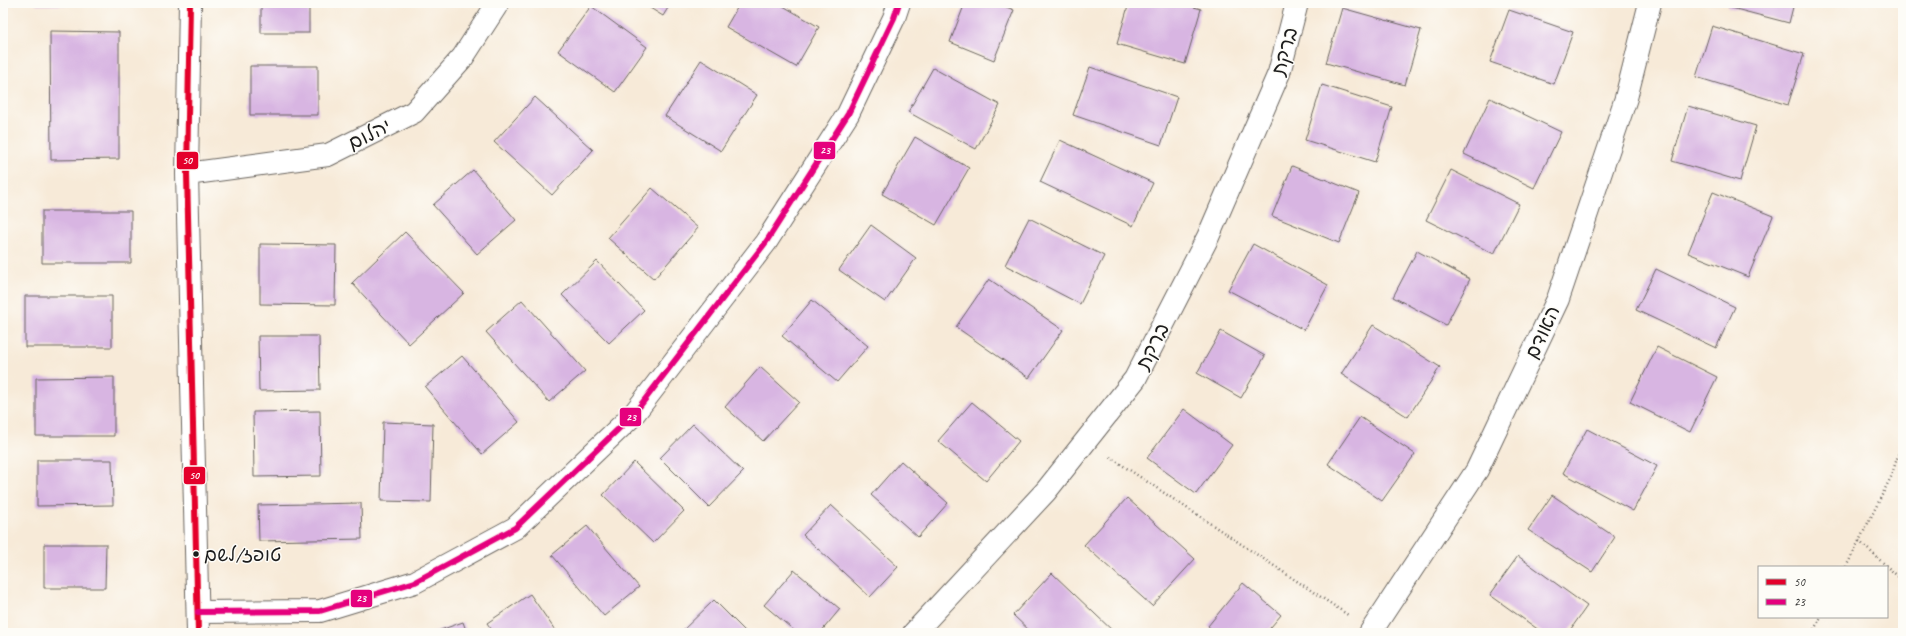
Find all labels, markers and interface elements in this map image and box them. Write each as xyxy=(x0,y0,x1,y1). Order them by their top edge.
street label: ברקת xyxy=(1265,24,1303,79)
street label: יהלום xyxy=(343,113,395,156)
line badge: 23 xyxy=(813,141,836,160)
text: 23 xyxy=(820,143,831,157)
line badge: 50 xyxy=(176,151,199,170)
text: 50 xyxy=(182,153,193,167)
street label: האודם xyxy=(1519,302,1566,363)
street label: ברקת xyxy=(1130,319,1175,375)
line badge: 23 xyxy=(619,407,642,427)
text: 23 xyxy=(626,410,637,424)
line badge: 50 xyxy=(183,466,206,485)
text: 50 xyxy=(189,468,200,482)
place label: טופז/לשם xyxy=(204,543,281,567)
marker: טופז/לשם xyxy=(191,549,201,559)
legend xyxy=(1758,566,1888,618)
text: 50 xyxy=(1794,574,1806,590)
line badge: 23 xyxy=(350,589,373,608)
text: 23 xyxy=(356,591,367,605)
text: 23 xyxy=(1794,594,1806,610)

